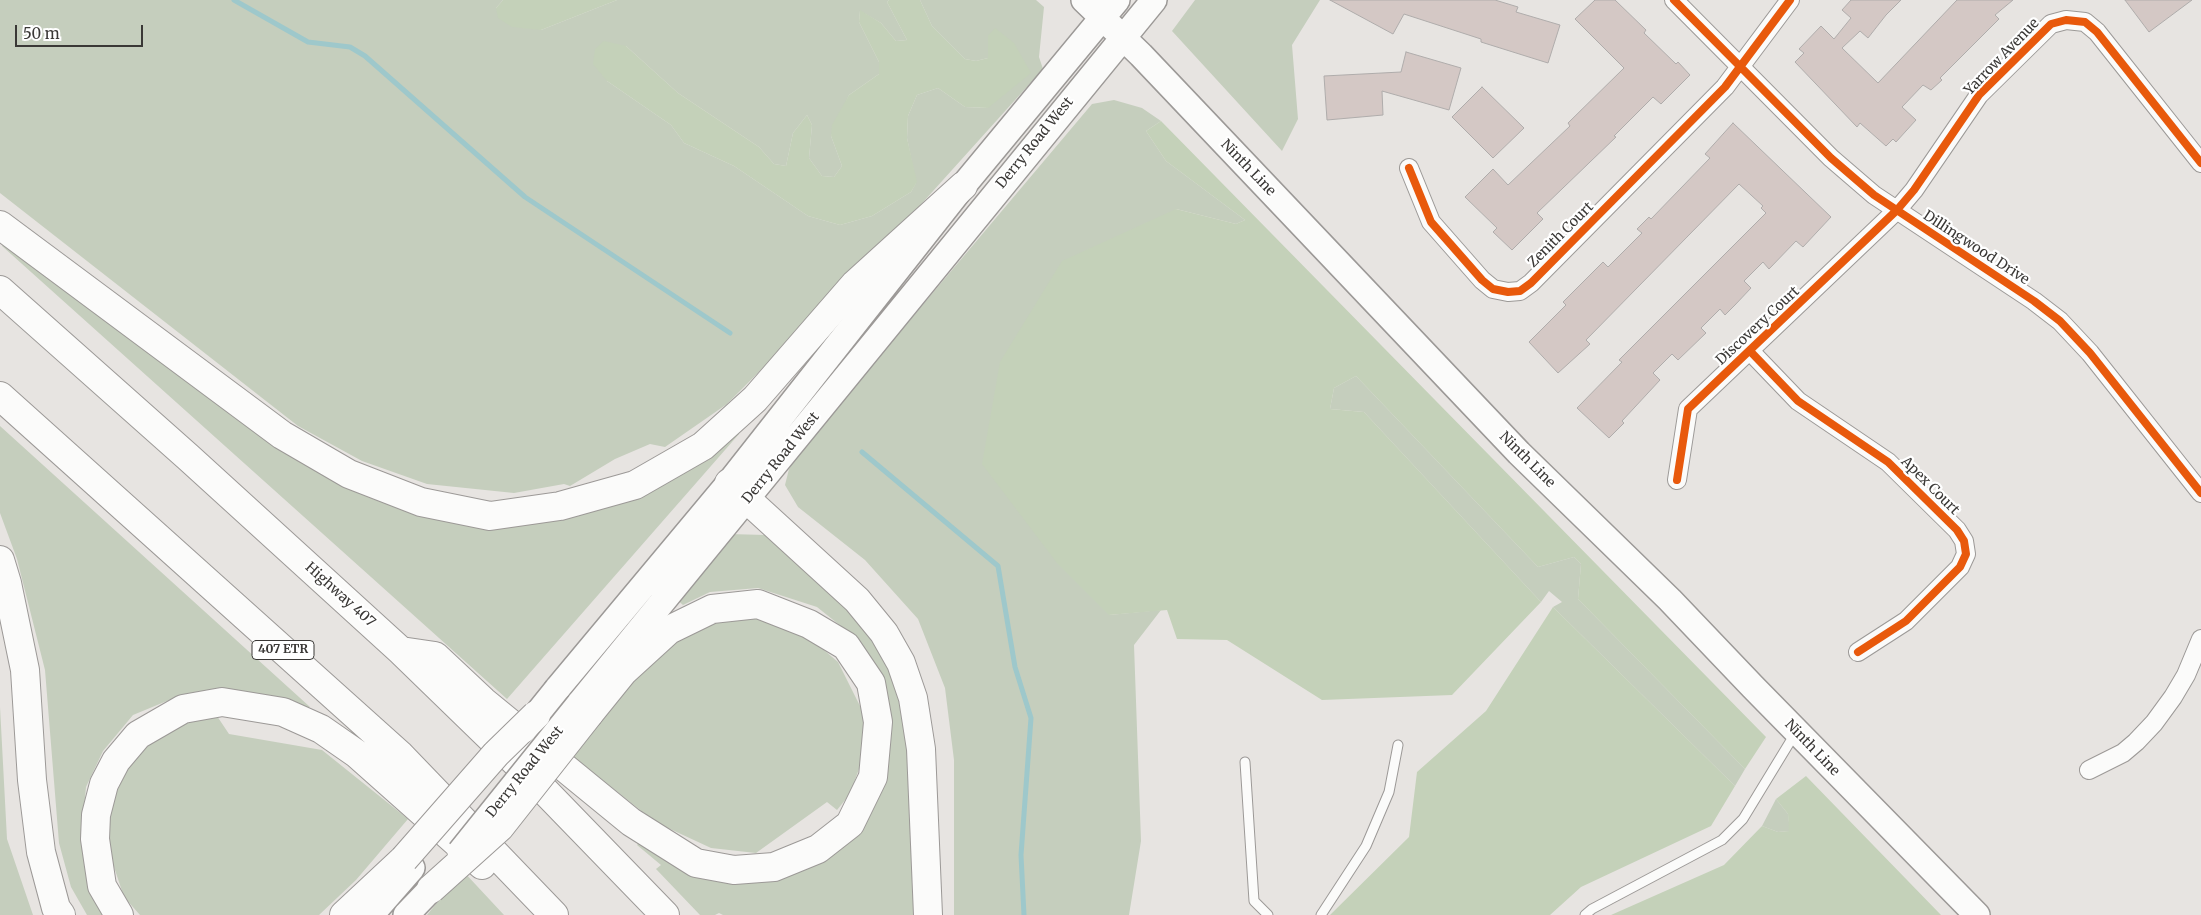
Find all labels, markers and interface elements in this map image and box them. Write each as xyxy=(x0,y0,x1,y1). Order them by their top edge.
scale bar xyxy=(18,15,145,47)
street label: Yarrow Avenue xyxy=(1961,15,2043,99)
text: 50 m xyxy=(23,24,60,43)
street label: Derry Road West xyxy=(993,94,1077,192)
street label: Ninth Line xyxy=(1217,136,1279,200)
street label: Zenith Court xyxy=(1525,199,1597,271)
street label: Dillingwood Drive xyxy=(1920,207,2032,289)
street label: Discovery Court xyxy=(1713,283,1803,369)
street label: Derry Road West xyxy=(739,409,823,507)
street label: Ninth Line xyxy=(1496,429,1558,491)
street label: Apex Court xyxy=(1897,453,1963,519)
street label: Highway 407 xyxy=(302,559,378,631)
road number: 407 ETR xyxy=(252,640,314,660)
street label: Ninth Line xyxy=(1781,716,1843,780)
street label: Derry Road West xyxy=(483,723,567,821)

